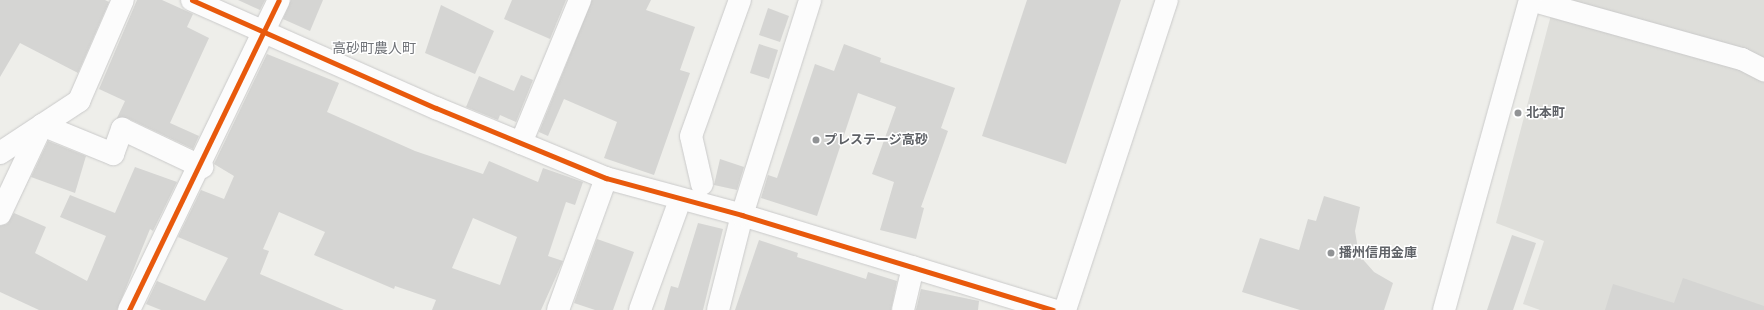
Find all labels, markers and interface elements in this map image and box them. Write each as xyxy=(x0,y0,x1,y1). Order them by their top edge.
district label: 高砂町農人町 xyxy=(332,41,416,57)
place label: 北本町 xyxy=(1526,105,1565,121)
marker: 北本町 xyxy=(1513,108,1523,118)
place label: プレステージ高砂 xyxy=(824,132,928,148)
marker: プレステージ高砂 xyxy=(811,135,821,145)
place label: 播州信用金庫 xyxy=(1339,245,1417,261)
marker: 播州信用金庫 xyxy=(1326,248,1336,258)

